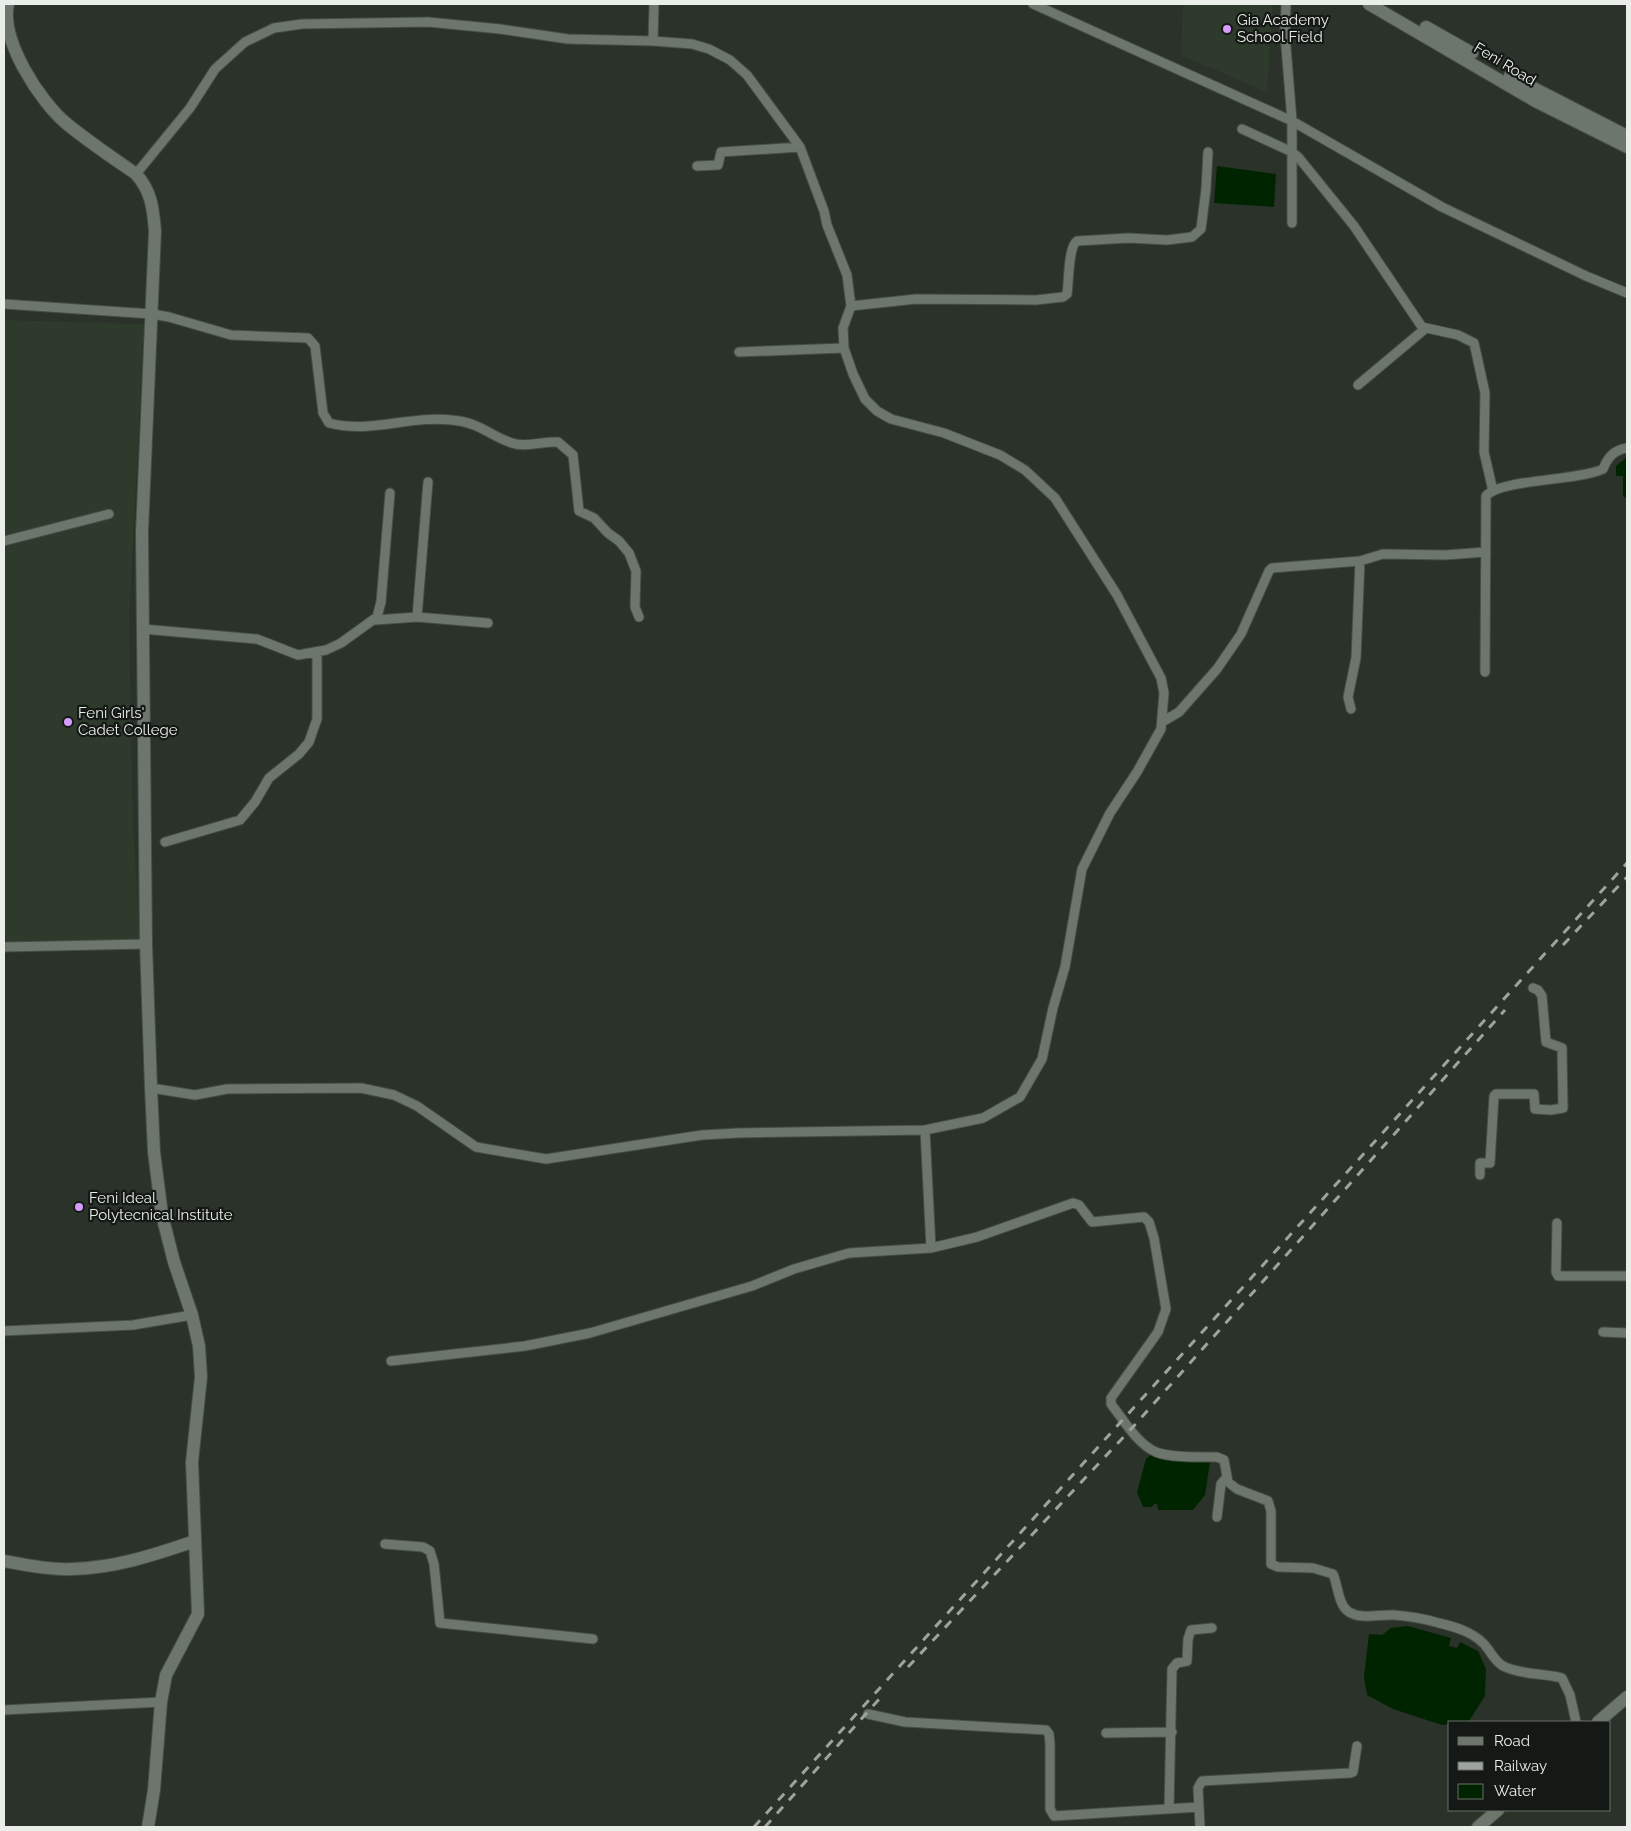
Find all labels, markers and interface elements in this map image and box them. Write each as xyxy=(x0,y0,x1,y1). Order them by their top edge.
place label: Gia Academy School Field xyxy=(1237,11,1329,46)
marker: Gia Academy School Field xyxy=(1221,23,1233,35)
street label: Feni Road xyxy=(1471,39,1539,89)
place label: Feni Girls' Cadet College xyxy=(78,704,178,739)
marker: Feni Girls' Cadet College xyxy=(62,716,74,728)
place label: Feni Ideal Polytecnical Institute xyxy=(89,1189,233,1224)
marker: Feni Ideal Polytecnical Institute xyxy=(73,1201,85,1213)
legend xyxy=(1448,1721,1611,1811)
text: Road xyxy=(1494,1732,1530,1750)
text: Railway xyxy=(1494,1757,1547,1775)
text: Water xyxy=(1494,1782,1537,1800)

